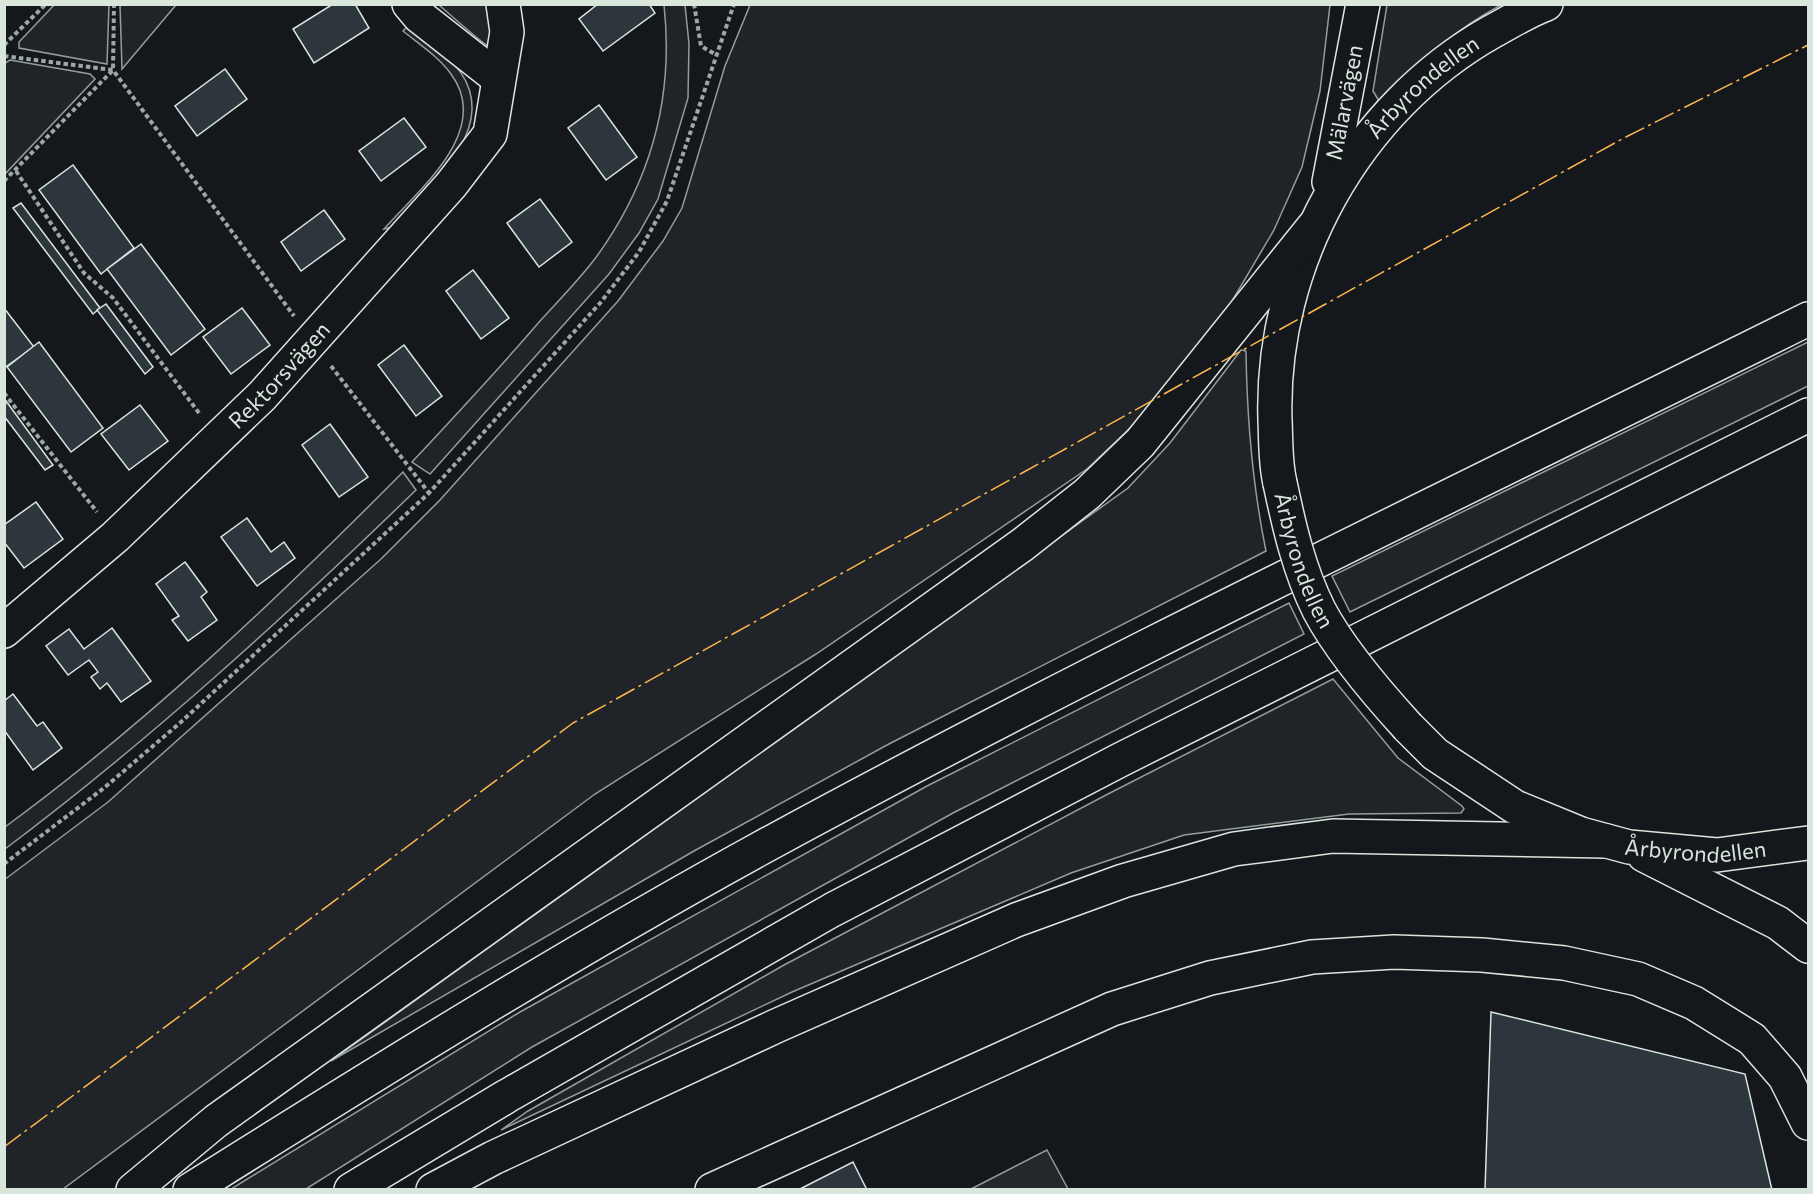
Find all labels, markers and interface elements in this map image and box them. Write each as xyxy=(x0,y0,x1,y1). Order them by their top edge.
street label: Årbyrondellen xyxy=(1360,29,1483,144)
street label: Mälarvägen xyxy=(1320,43,1368,162)
street label: Rektorsvägen xyxy=(223,316,335,434)
street label: Årbyrondellen xyxy=(1269,490,1340,633)
street label: Årbyrondellen xyxy=(1624,833,1768,868)

